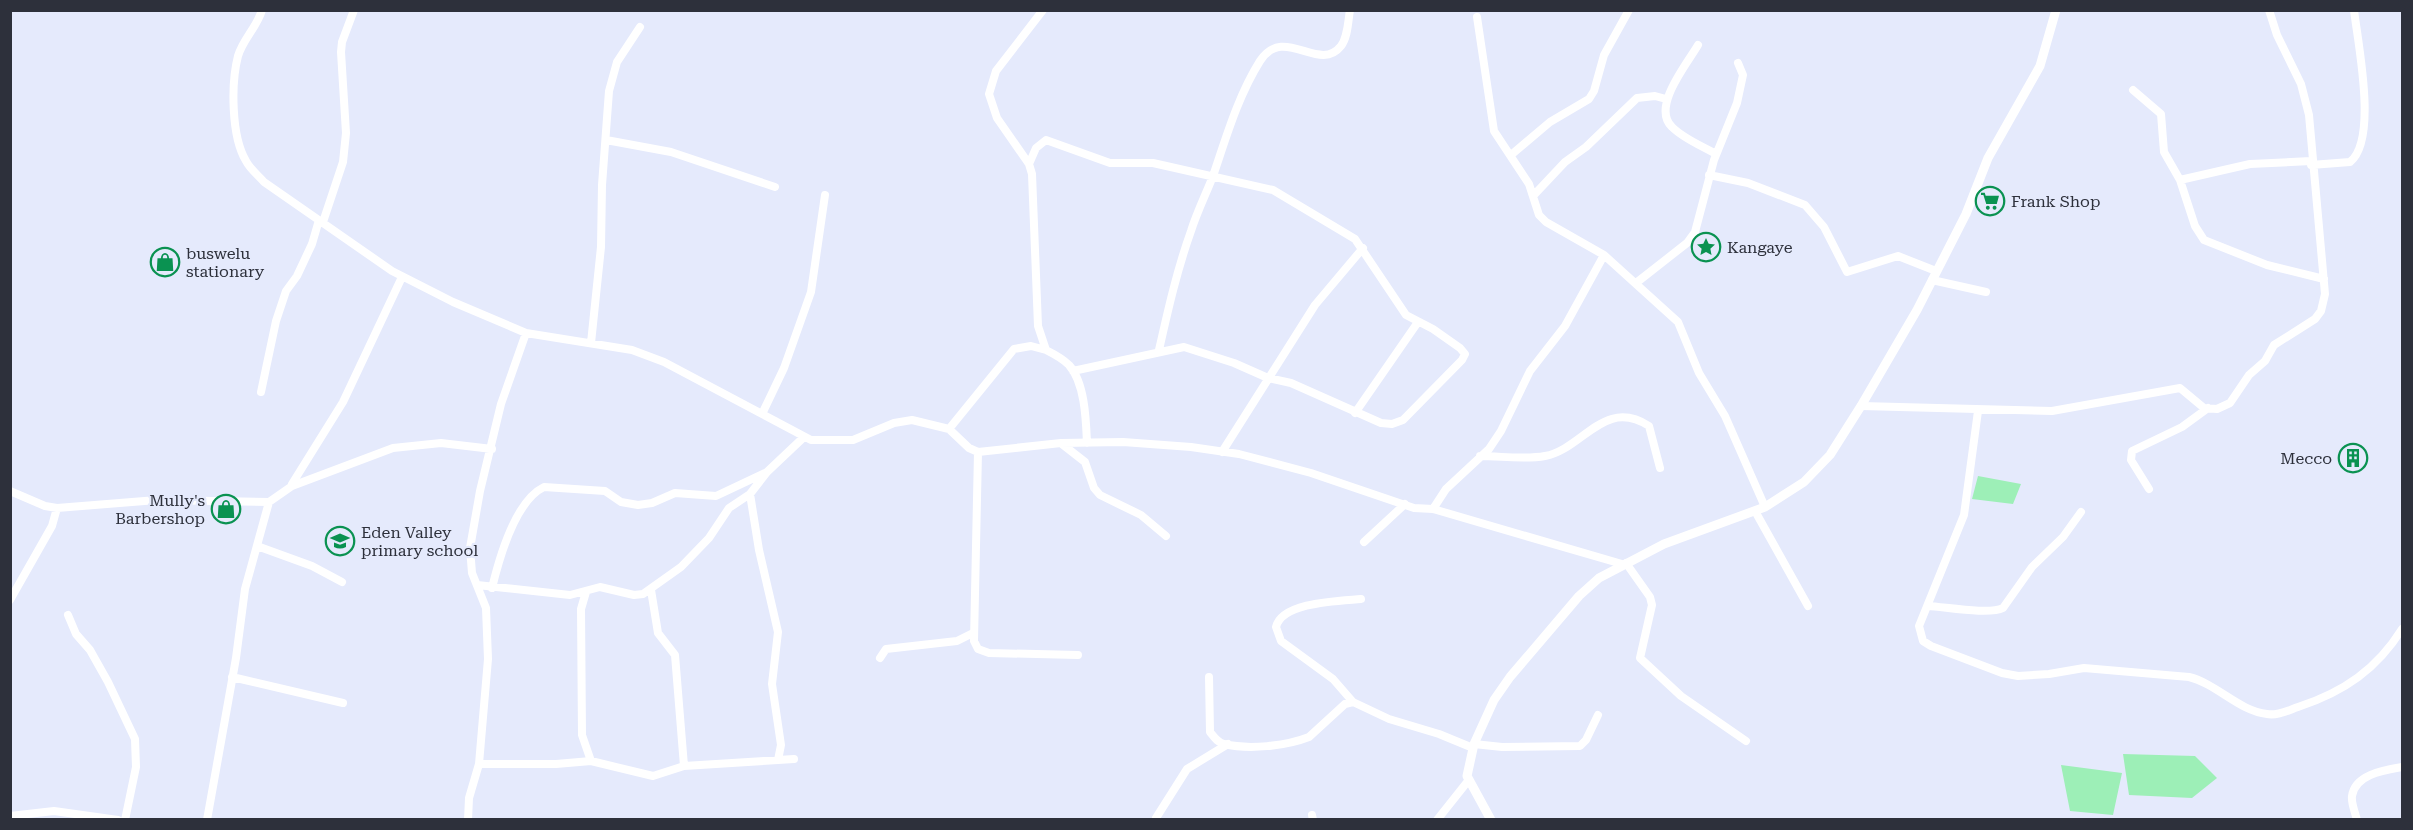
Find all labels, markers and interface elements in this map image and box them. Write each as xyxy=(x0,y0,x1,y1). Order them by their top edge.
supermarket icon: Frank Shop xyxy=(1974,185,2006,217)
place label: Frank Shop xyxy=(2011,192,2100,211)
place icon: Kangaye xyxy=(1690,231,1722,263)
place label: Kangaye xyxy=(1727,238,1793,257)
place label: buswelu stationary xyxy=(186,244,265,281)
shop icon: buswelu stationary xyxy=(149,246,181,278)
building icon: Mecco xyxy=(2337,442,2369,474)
place label: Mecco xyxy=(2280,449,2332,468)
place label: Mully's Barbershop xyxy=(115,491,205,528)
shop icon: Mully's Barbershop xyxy=(210,493,242,525)
place label: Eden Valley primary school xyxy=(361,523,478,560)
school or university icon: Eden Valley primary school xyxy=(324,525,356,557)

